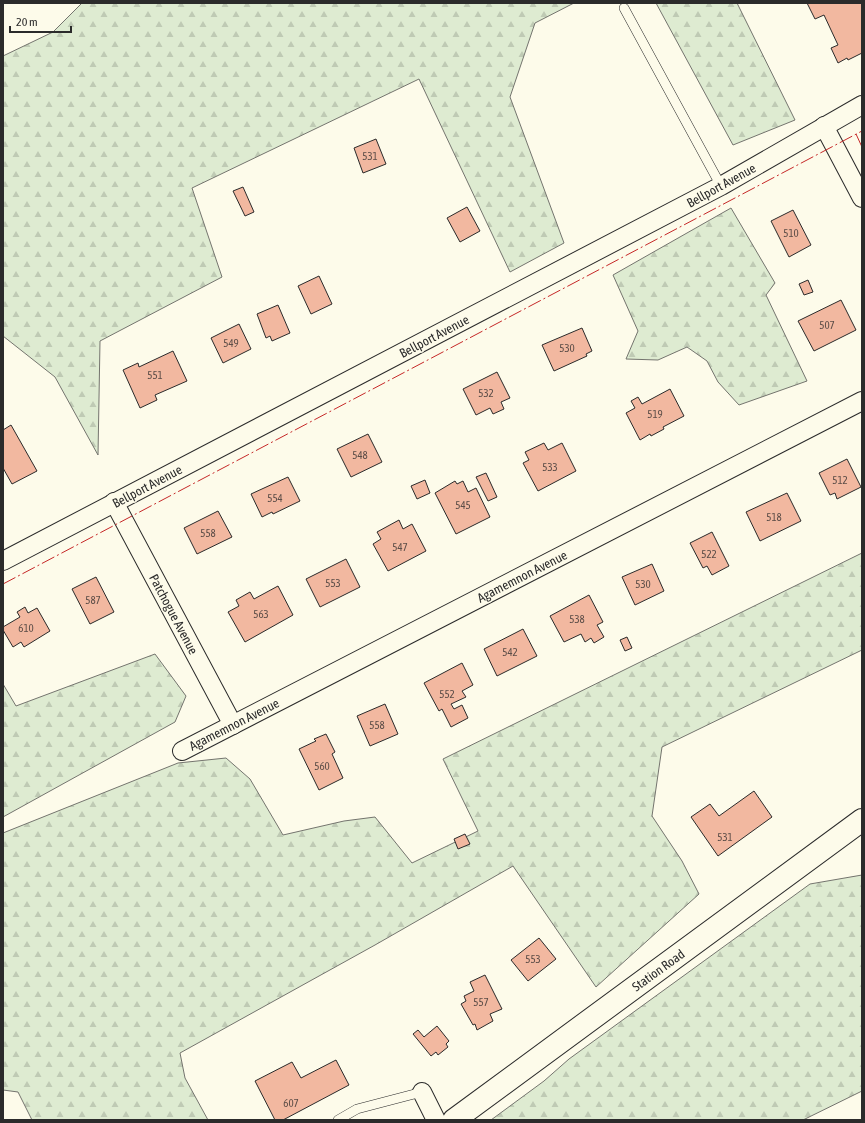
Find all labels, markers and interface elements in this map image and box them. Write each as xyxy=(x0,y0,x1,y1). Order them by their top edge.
scale bar xyxy=(10,8,71,34)
text: 20 m xyxy=(16,15,38,29)
house number: 531 xyxy=(362,150,378,162)
street label: Bellport Avenue xyxy=(684,160,758,211)
house number: 510 xyxy=(783,227,799,239)
street label: Bellport Avenue xyxy=(397,312,472,361)
house number: 507 xyxy=(819,319,835,331)
house number: 549 xyxy=(223,337,239,349)
house number: 530 xyxy=(559,342,575,354)
house number: 551 xyxy=(147,369,163,381)
house number: 532 xyxy=(478,387,494,399)
house number: 519 xyxy=(647,408,663,420)
house number: 548 xyxy=(352,449,368,461)
house number: 533 xyxy=(542,461,558,473)
street label: Bellport Avenue xyxy=(110,462,185,511)
house number: 512 xyxy=(832,474,848,486)
house number: 554 xyxy=(267,492,283,504)
house number: 545 xyxy=(455,499,471,511)
house number: 518 xyxy=(766,511,782,523)
house number: 558 xyxy=(200,527,216,539)
house number: 547 xyxy=(392,541,408,553)
street label: Agamemnon Avenue xyxy=(475,547,570,606)
house number: 522 xyxy=(701,548,717,560)
street label: Patchogue Avenue xyxy=(146,572,201,657)
house number: 553 xyxy=(325,577,341,589)
house number: 530 xyxy=(635,578,651,590)
house number: 587 xyxy=(85,594,101,606)
house number: 563 xyxy=(253,608,269,620)
house number: 538 xyxy=(569,613,585,625)
house number: 610 xyxy=(18,622,34,634)
house number: 542 xyxy=(502,646,518,658)
house number: 552 xyxy=(439,688,455,700)
street label: Agamemnon Avenue xyxy=(187,695,282,754)
house number: 558 xyxy=(369,719,385,731)
house number: 560 xyxy=(314,760,330,772)
house number: 531 xyxy=(717,831,733,843)
street label: Station Road xyxy=(629,946,687,994)
house number: 553 xyxy=(525,953,541,965)
house number: 557 xyxy=(473,996,489,1008)
house number: 607 xyxy=(283,1097,299,1109)

